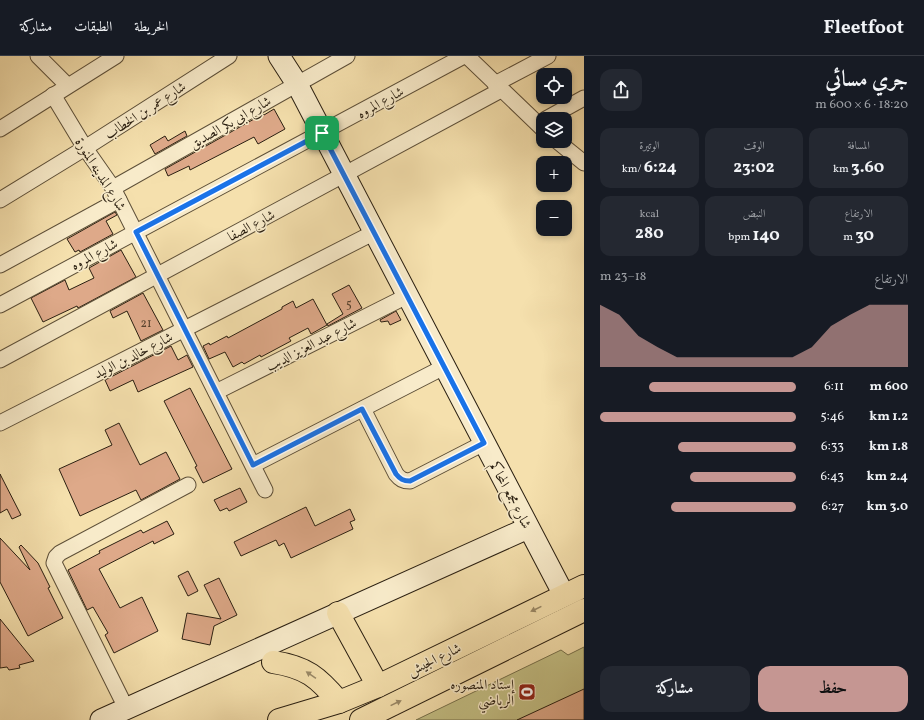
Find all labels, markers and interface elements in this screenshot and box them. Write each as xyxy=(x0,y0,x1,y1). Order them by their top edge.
text: Fleetfoot xyxy=(823,15,904,41)
text: مشاركة xyxy=(20,18,52,37)
text: الطبقات xyxy=(74,18,112,37)
text: الخريطة xyxy=(134,18,168,37)
text: جري مسائي xyxy=(825,65,908,96)
map controls xyxy=(536,68,572,236)
button: locate xyxy=(536,68,572,104)
button: share xyxy=(600,69,642,111)
street label: شارع عمر بن الخطاب xyxy=(101,78,191,146)
street label: شارع المروه xyxy=(354,83,408,125)
street label: شارع ابى بكر الصديق xyxy=(186,92,276,155)
text: 18:20 · 6 × 600 m xyxy=(815,96,908,114)
button: layers xyxy=(536,112,572,148)
pin xyxy=(305,116,339,150)
icon: arrive xyxy=(311,122,333,144)
street label: شارع المدينه المنورة xyxy=(69,134,130,216)
text: الوتيرة xyxy=(639,139,659,154)
text: الوقت xyxy=(743,139,765,154)
text: المسافة xyxy=(847,139,870,154)
button: + xyxy=(536,156,572,192)
text: 6:24 xyxy=(644,156,677,179)
text: 23:02 xyxy=(733,156,775,179)
text: 3.60 xyxy=(851,156,884,179)
text: /km xyxy=(622,162,644,177)
text: km xyxy=(833,162,851,177)
button: − xyxy=(536,200,572,236)
street label: شارع الصفا xyxy=(225,206,279,248)
text: kcal xyxy=(640,207,659,222)
text: النبض xyxy=(743,207,765,222)
text: الارتفاع xyxy=(844,207,873,222)
text: 280 xyxy=(635,222,664,245)
text: 140 xyxy=(753,224,780,247)
text: 30 xyxy=(855,224,874,247)
text: bpm xyxy=(728,230,753,245)
text: m xyxy=(843,230,855,245)
street label: شارع المروه xyxy=(68,235,122,276)
text: 18–23 m xyxy=(600,268,646,286)
text: الارتفاع xyxy=(874,271,908,289)
house number: 5 xyxy=(346,297,352,313)
street label: شارع عبد العزيز الديب xyxy=(263,314,361,377)
house number: 21 xyxy=(140,316,152,332)
street label: شارع خالد بن الوليد xyxy=(91,328,177,385)
text: 6:11 xyxy=(824,378,844,396)
text: 600 m xyxy=(870,378,908,396)
text: 5:46 xyxy=(820,408,844,426)
text: 1.2 km xyxy=(869,408,908,426)
text: 6:33 xyxy=(821,438,844,456)
text: 1.8 km xyxy=(869,438,908,456)
street label: شارع مجمع المحاكم xyxy=(481,459,535,534)
text: 6:43 xyxy=(820,468,844,486)
text: 2.4 km xyxy=(867,468,908,486)
text: 6:27 xyxy=(821,498,844,516)
text: 3.0 km xyxy=(867,498,908,516)
one-way arrow xyxy=(531,606,542,612)
street label: شارع الجيش xyxy=(405,639,465,682)
button: مشاركة xyxy=(600,666,750,712)
button: حفظ xyxy=(758,666,908,712)
one-way arrow xyxy=(305,672,317,679)
place label: إستاد المنصوره الرياضي xyxy=(450,676,515,714)
sports icon: إستاد المنصوره الرياضي xyxy=(517,682,537,702)
one-way arrow xyxy=(390,700,401,706)

